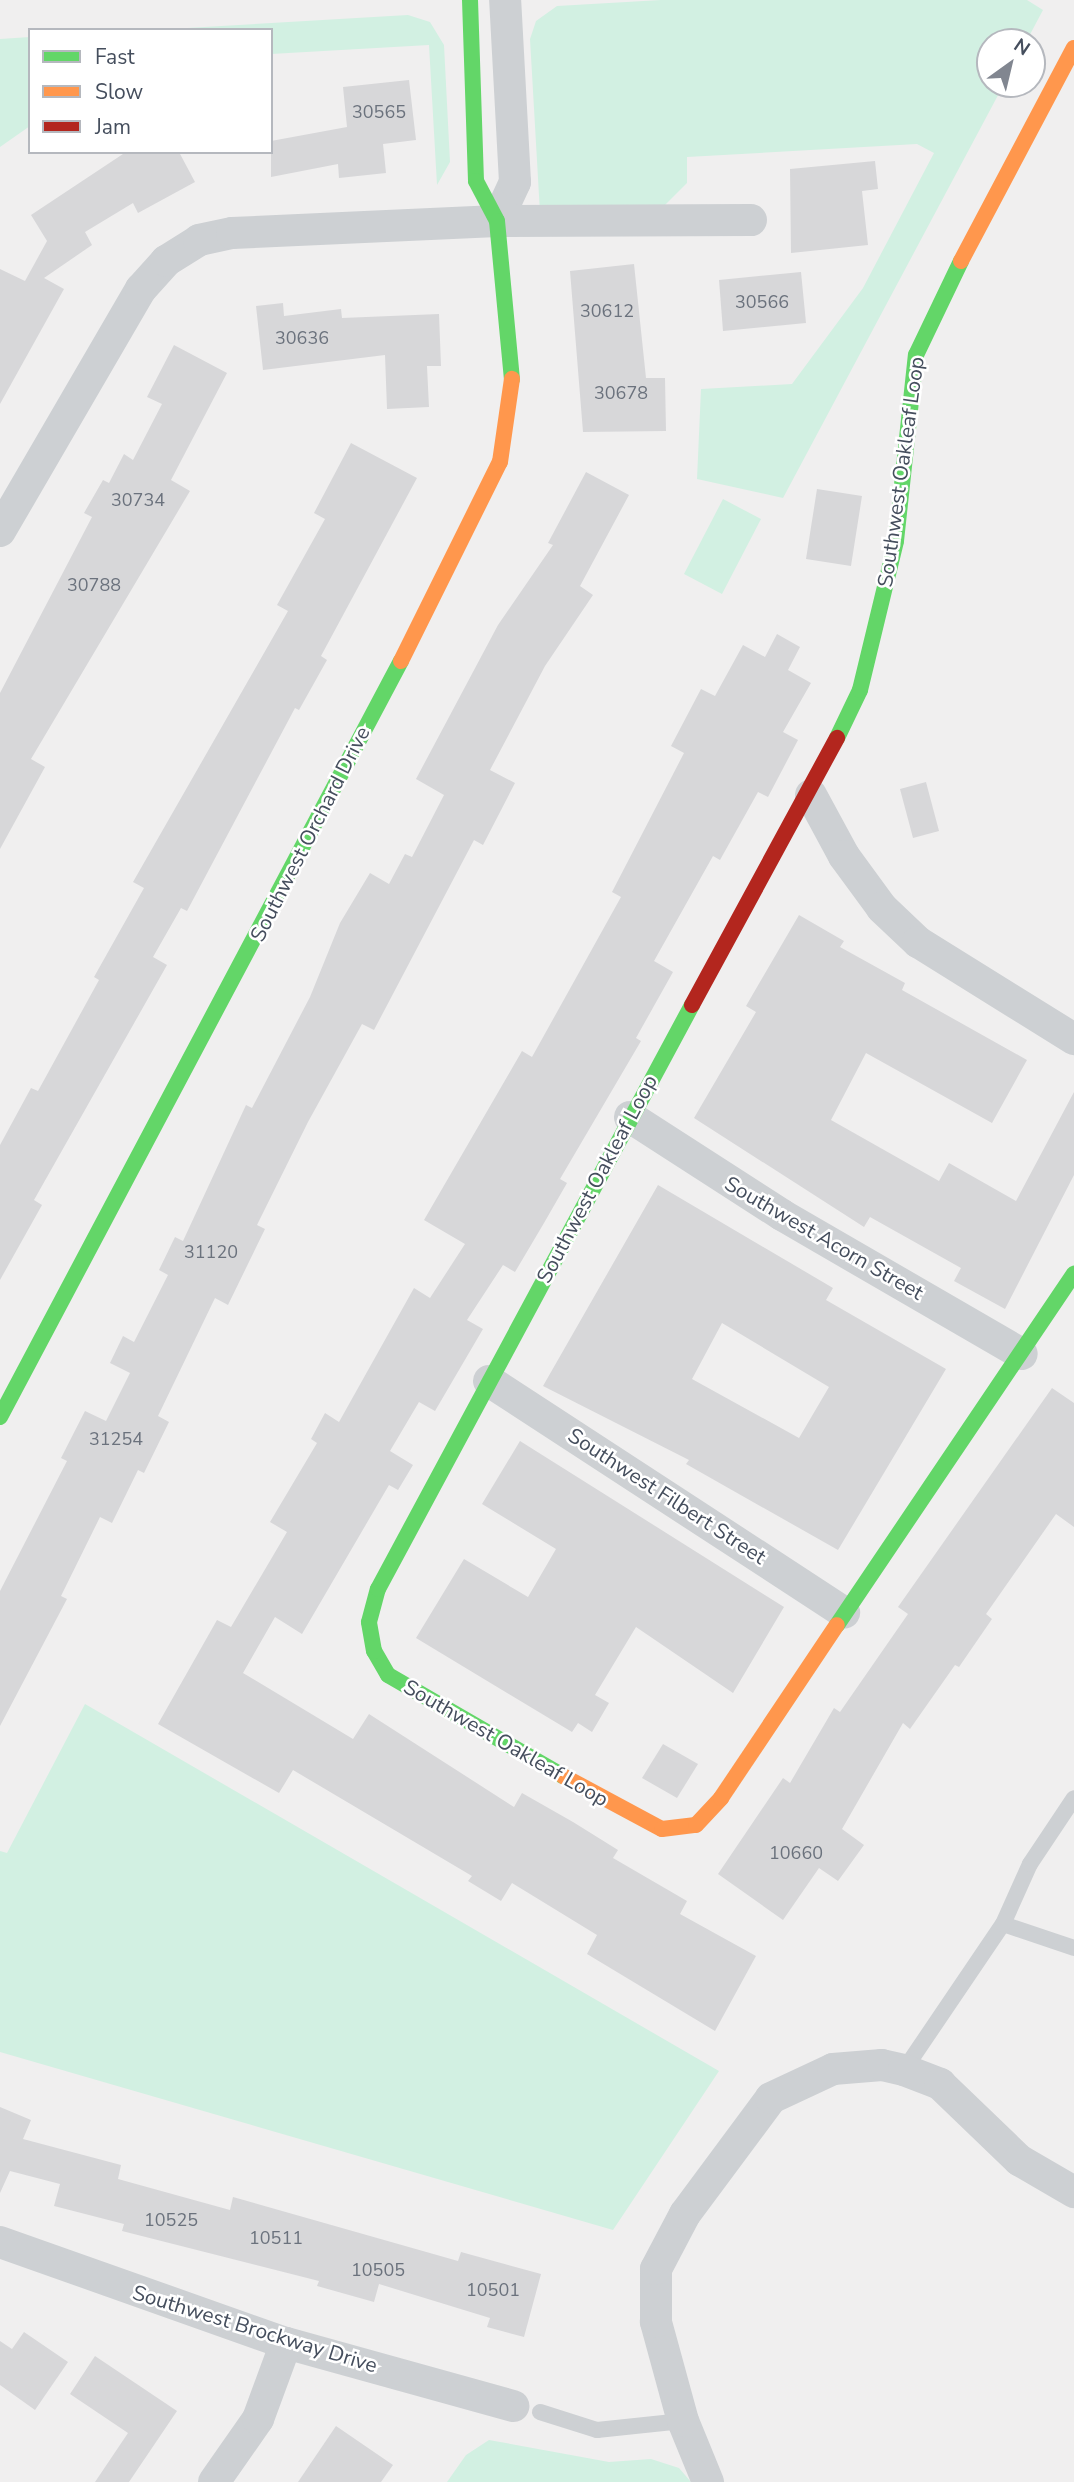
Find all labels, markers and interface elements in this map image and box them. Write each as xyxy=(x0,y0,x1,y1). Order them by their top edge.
legend xyxy=(28,28,273,154)
north arrow xyxy=(976,28,1046,98)
text: N xyxy=(1008,32,1035,62)
text: Fast xyxy=(95,43,135,71)
text: Slow xyxy=(95,78,143,106)
house number: 30565 xyxy=(352,101,406,123)
text: Jam xyxy=(95,113,131,141)
house number: 30566 xyxy=(735,291,789,313)
house number: 30612 xyxy=(580,300,634,322)
house number: 30636 xyxy=(275,327,329,349)
street label: Southwest Oakleaf Loop xyxy=(872,355,930,589)
house number: 30678 xyxy=(594,382,648,404)
house number: 30734 xyxy=(111,489,165,511)
house number: 30788 xyxy=(67,574,121,596)
street label: Southwest Orchard Drive xyxy=(245,722,375,946)
street label: Southwest Oakleaf Loop xyxy=(531,1070,663,1288)
street label: Southwest Acorn Street xyxy=(720,1171,928,1305)
house number: 31120 xyxy=(184,1241,238,1263)
street label: Southwest Filbert Street xyxy=(563,1423,771,1569)
house number: 31254 xyxy=(89,1428,143,1450)
street label: Southwest Oakleaf Loop xyxy=(399,1674,613,1812)
house number: 10660 xyxy=(769,1842,823,1864)
house number: 10525 xyxy=(144,2209,198,2231)
house number: 10511 xyxy=(249,2227,303,2249)
house number: 10505 xyxy=(351,2259,405,2281)
house number: 10501 xyxy=(466,2279,520,2301)
street label: Southwest Brockway Drive xyxy=(130,2280,380,2378)

